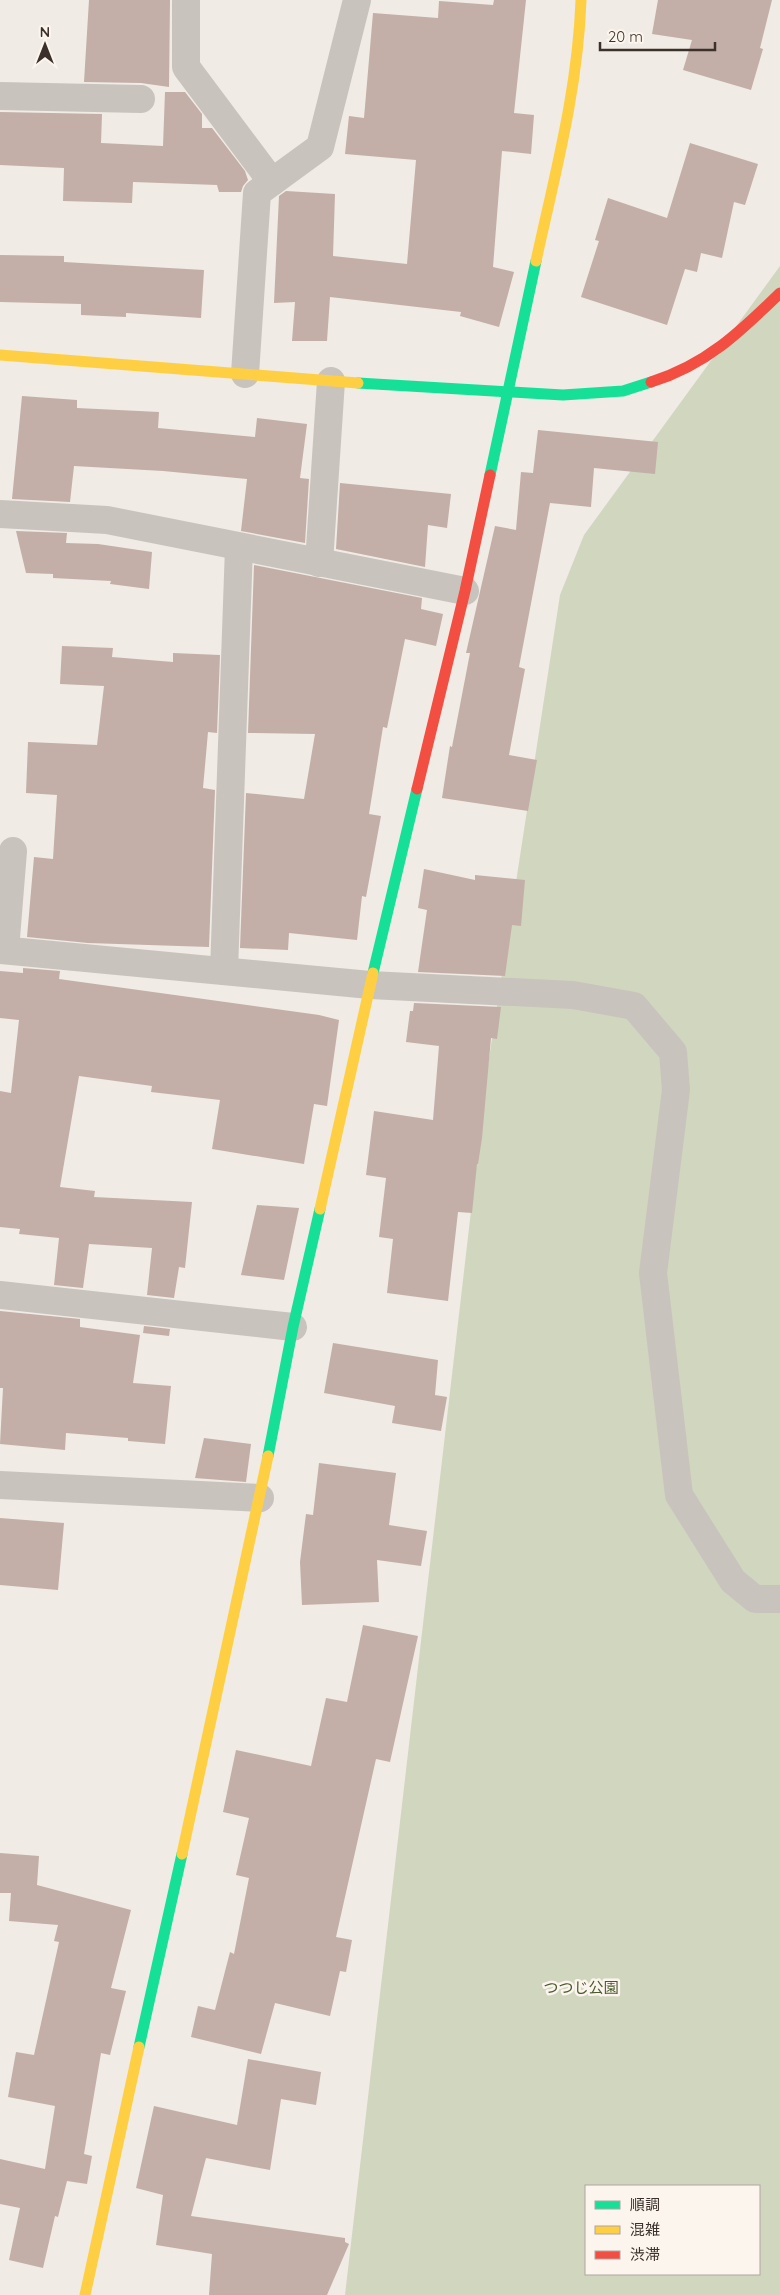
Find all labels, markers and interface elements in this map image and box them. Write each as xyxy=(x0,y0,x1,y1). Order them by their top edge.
north arrow xyxy=(20,20,70,70)
scale bar xyxy=(600,20,715,52)
text: N xyxy=(40,23,50,41)
text: 20 m xyxy=(608,27,643,46)
park label: つつじ公園 xyxy=(543,1978,619,1997)
legend xyxy=(585,2185,760,2275)
text: 順調 xyxy=(630,2195,660,2214)
text: 混雑 xyxy=(630,2220,660,2239)
text: 渋滞 xyxy=(630,2245,660,2264)

